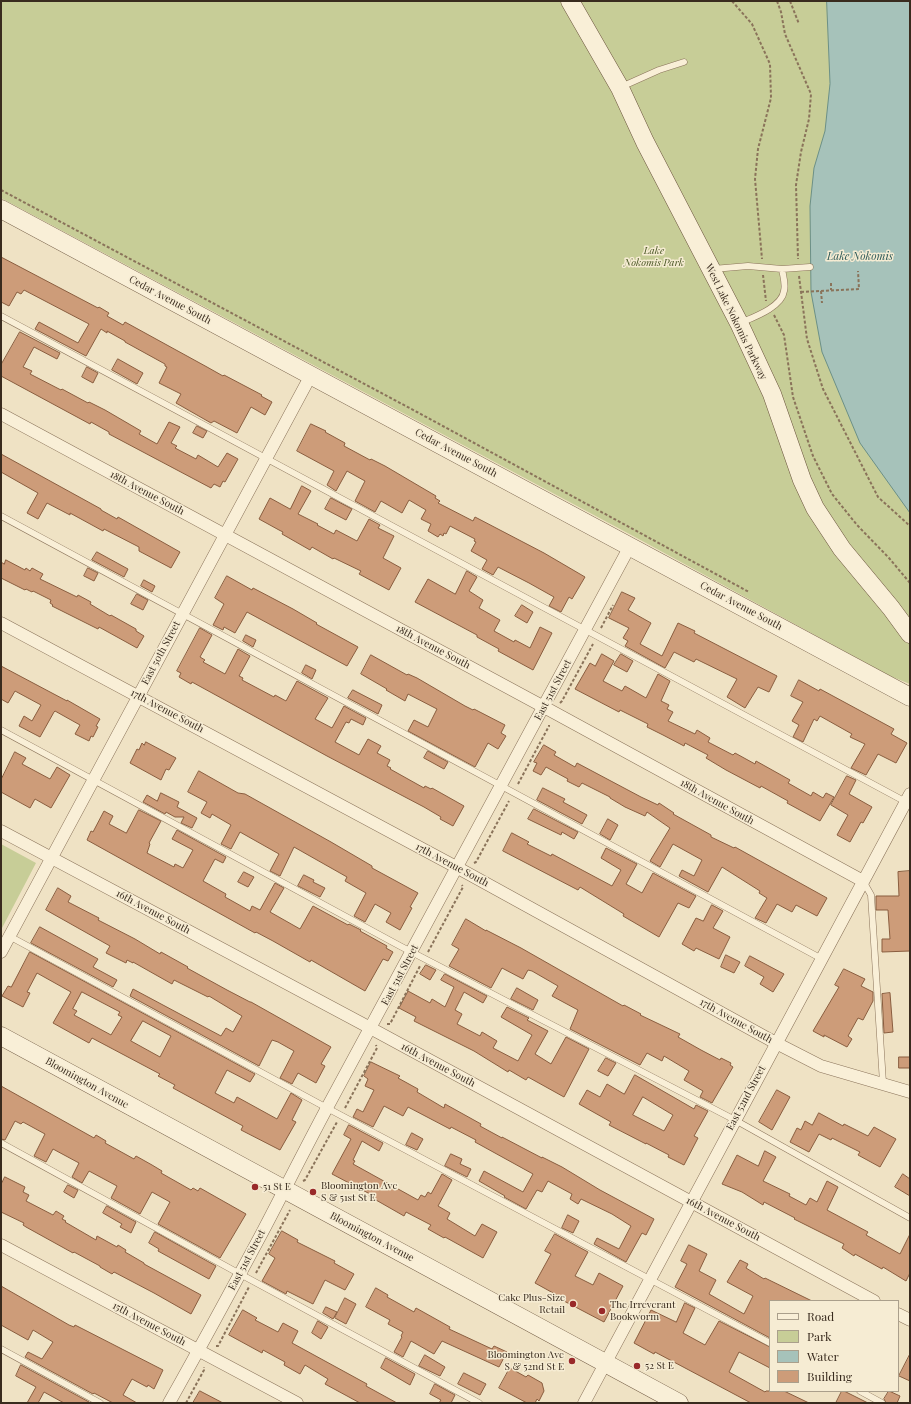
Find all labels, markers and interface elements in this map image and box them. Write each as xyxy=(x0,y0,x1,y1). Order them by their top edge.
park label: Lake Nokomis Park xyxy=(624,245,684,268)
water label: Lake Nokomis xyxy=(827,250,893,264)
street label: West Lake Nokomis Parkway xyxy=(703,262,769,382)
street label: Cedar Avenue South xyxy=(127,273,213,327)
street label: Cedar Avenue South xyxy=(413,426,499,480)
street label: 18th Avenue South xyxy=(108,468,186,518)
street label: Cedar Avenue South xyxy=(698,579,784,633)
street label: East 50th Street xyxy=(139,619,183,687)
street label: 18th Avenue South xyxy=(394,622,472,672)
street label: East 51st Street xyxy=(532,658,574,722)
street label: 17th Avenue South xyxy=(128,687,206,735)
street label: 18th Avenue South xyxy=(678,777,756,827)
street label: 17th Avenue South xyxy=(413,841,491,889)
street label: 16th Avenue South xyxy=(114,887,192,937)
street label: East 51st Street xyxy=(379,943,421,1007)
street label: 17th Avenue South xyxy=(698,996,774,1046)
street label: 16th Avenue South xyxy=(399,1040,477,1090)
street label: Bloomington Avenue xyxy=(43,1055,131,1111)
street label: East 52nd Street xyxy=(724,1064,768,1132)
place label: Bloomington Ave S & 51st St E xyxy=(321,1180,397,1204)
place label: 51 St E xyxy=(263,1181,291,1193)
marker: 51 St E xyxy=(250,1182,260,1192)
marker: Bloomington Ave S & 51st St E xyxy=(308,1187,318,1197)
street label: 16th Avenue South xyxy=(684,1194,762,1244)
street label: Bloomington Avenue xyxy=(328,1210,416,1264)
street label: East 51st Street xyxy=(226,1228,268,1292)
place label: Cake Plus-Size Retail xyxy=(498,1292,565,1316)
marker: Cake Plus-Size Retail xyxy=(568,1299,578,1309)
place label: The Irreverant Bookworm xyxy=(610,1299,675,1322)
street label: 15th Avenue South xyxy=(110,1300,188,1348)
legend xyxy=(769,1300,899,1392)
marker: The Irreverant Bookworm xyxy=(597,1306,607,1316)
text: Road xyxy=(807,1308,834,1324)
text: Park xyxy=(807,1328,832,1344)
text: Water xyxy=(807,1348,839,1364)
place label: Bloomington Ave S & 52nd St E xyxy=(488,1349,564,1372)
marker: Bloomington Ave S & 52nd St E xyxy=(567,1356,577,1366)
place label: 52 St E xyxy=(645,1360,674,1372)
marker: 52 St E xyxy=(632,1361,642,1371)
text: Building xyxy=(807,1368,852,1384)

